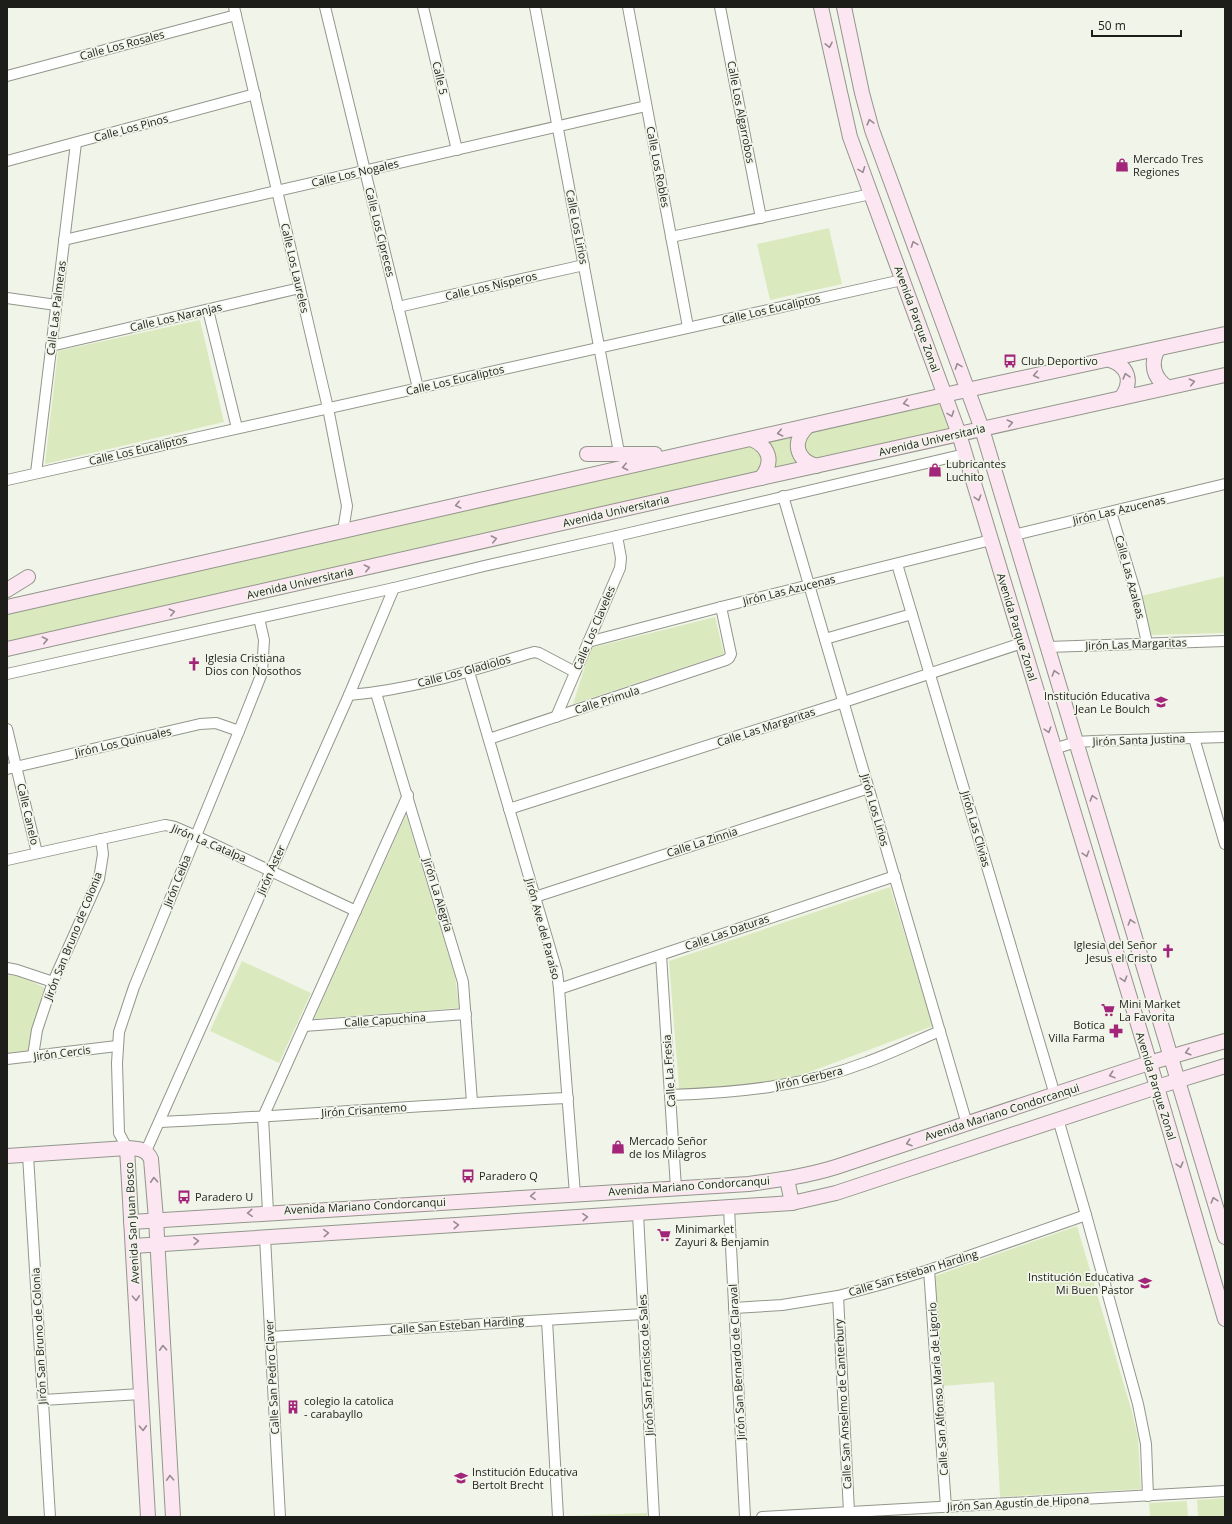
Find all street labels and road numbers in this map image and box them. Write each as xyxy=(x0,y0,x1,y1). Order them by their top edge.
street label: Calle Los Rosales xyxy=(78,26,166,63)
street label: Calle Los Algarrobos xyxy=(724,59,759,164)
street label: Calle 5 xyxy=(429,60,452,96)
street label: Calle Los Pinos xyxy=(92,110,170,145)
street label: Calle Los Robles xyxy=(643,125,674,209)
street label: Calle Los Nogales xyxy=(310,155,400,190)
street label: Calle Los Cipreces xyxy=(362,185,399,278)
street label: Calle Los Lirios xyxy=(563,188,592,266)
street label: Calle Los Laureles xyxy=(278,222,313,314)
street label: Calle Las Palmeras xyxy=(42,260,69,356)
street label: Avenida Parque Zonal xyxy=(891,264,944,374)
street label: Calle Los Nísperos xyxy=(444,268,538,303)
street label: Calle Los Eucaliptos xyxy=(720,290,821,327)
street label: Calle Los Naranjas xyxy=(128,299,223,334)
street label: Calle Los Eucaliptos xyxy=(404,361,505,398)
street label: Avenida Universitaria xyxy=(877,420,987,459)
street label: Calle Los Eucaliptos xyxy=(87,431,188,468)
street label: Avenida Universitaria xyxy=(561,491,671,530)
street label: Jirón Las Azucenas xyxy=(1070,492,1167,528)
street label: Calle Las Azaleas xyxy=(1112,533,1149,620)
street label: Avenida Universitaria xyxy=(245,563,355,602)
street label: Jirón Las Azucenas xyxy=(740,571,837,609)
street label: Avenida Parque Zonal xyxy=(994,571,1041,683)
street label: Calle Los Claveles xyxy=(569,584,618,672)
street label: Jirón Las Margaritas xyxy=(1084,634,1187,653)
street label: Calle Los Gladiolos xyxy=(416,651,512,690)
street label: Calle Primula xyxy=(573,682,641,717)
street label: Calle Las Margaritas xyxy=(715,704,817,750)
street label: Jirón Los Quinuales xyxy=(72,723,173,760)
street label: Jirón Santa Justina xyxy=(1091,730,1186,749)
street label: Jirón Los Lirios xyxy=(858,771,893,848)
street label: Calle Canelo xyxy=(14,782,43,847)
street label: Jirón Las Clivias xyxy=(958,788,995,869)
street label: Jirón La Catalpa xyxy=(169,820,249,865)
street label: Calle La Zinnia xyxy=(664,823,739,860)
street label: Jirón Áster xyxy=(252,842,288,898)
street label: Jirón Ceiba xyxy=(159,852,194,910)
street label: Jirón La Alegría xyxy=(420,855,457,934)
street label: Jirón San Bruno de Colonia xyxy=(40,869,105,1003)
street label: Jirón Ave del Paraíso xyxy=(522,876,564,982)
street label: Calle Las Daturas xyxy=(683,910,771,953)
street label: Calle Capuchina xyxy=(344,1009,426,1030)
street label: Avenida Parque Zonal xyxy=(1133,1030,1180,1142)
street label: Calle La Fresia xyxy=(658,1034,679,1108)
street label: Jirón Cercis xyxy=(32,1042,91,1064)
street label: Jirón Gerbera xyxy=(773,1062,844,1093)
street label: Avenida Mariano Condorcanqui xyxy=(922,1079,1081,1144)
street label: Jirón Crisantemo xyxy=(320,1099,408,1120)
street label: Avenida San Juan Bosco xyxy=(121,1161,142,1284)
street label: Avenida Mariano Condorcanqui xyxy=(608,1172,770,1199)
street label: Avenida Mariano Condorcanqui xyxy=(284,1194,446,1217)
street label: Calle San Esteban Harding xyxy=(846,1246,979,1299)
street label: Jirón San Bruno de Colonia xyxy=(27,1267,50,1406)
street label: Jirón San Bernardo de Claraval xyxy=(725,1284,748,1441)
street label: Jirón San Francisco de Sales xyxy=(634,1294,657,1437)
street label: Calle San Alfonso María de Ligorio xyxy=(924,1301,951,1476)
street label: Calle San Esteban Harding xyxy=(389,1312,524,1337)
street label: Calle San Anselmo de Canterbury xyxy=(831,1318,854,1490)
street label: Calle San Pedro Claver xyxy=(261,1319,282,1435)
street label: Jirón San Agustín de Hipona xyxy=(946,1491,1089,1514)

